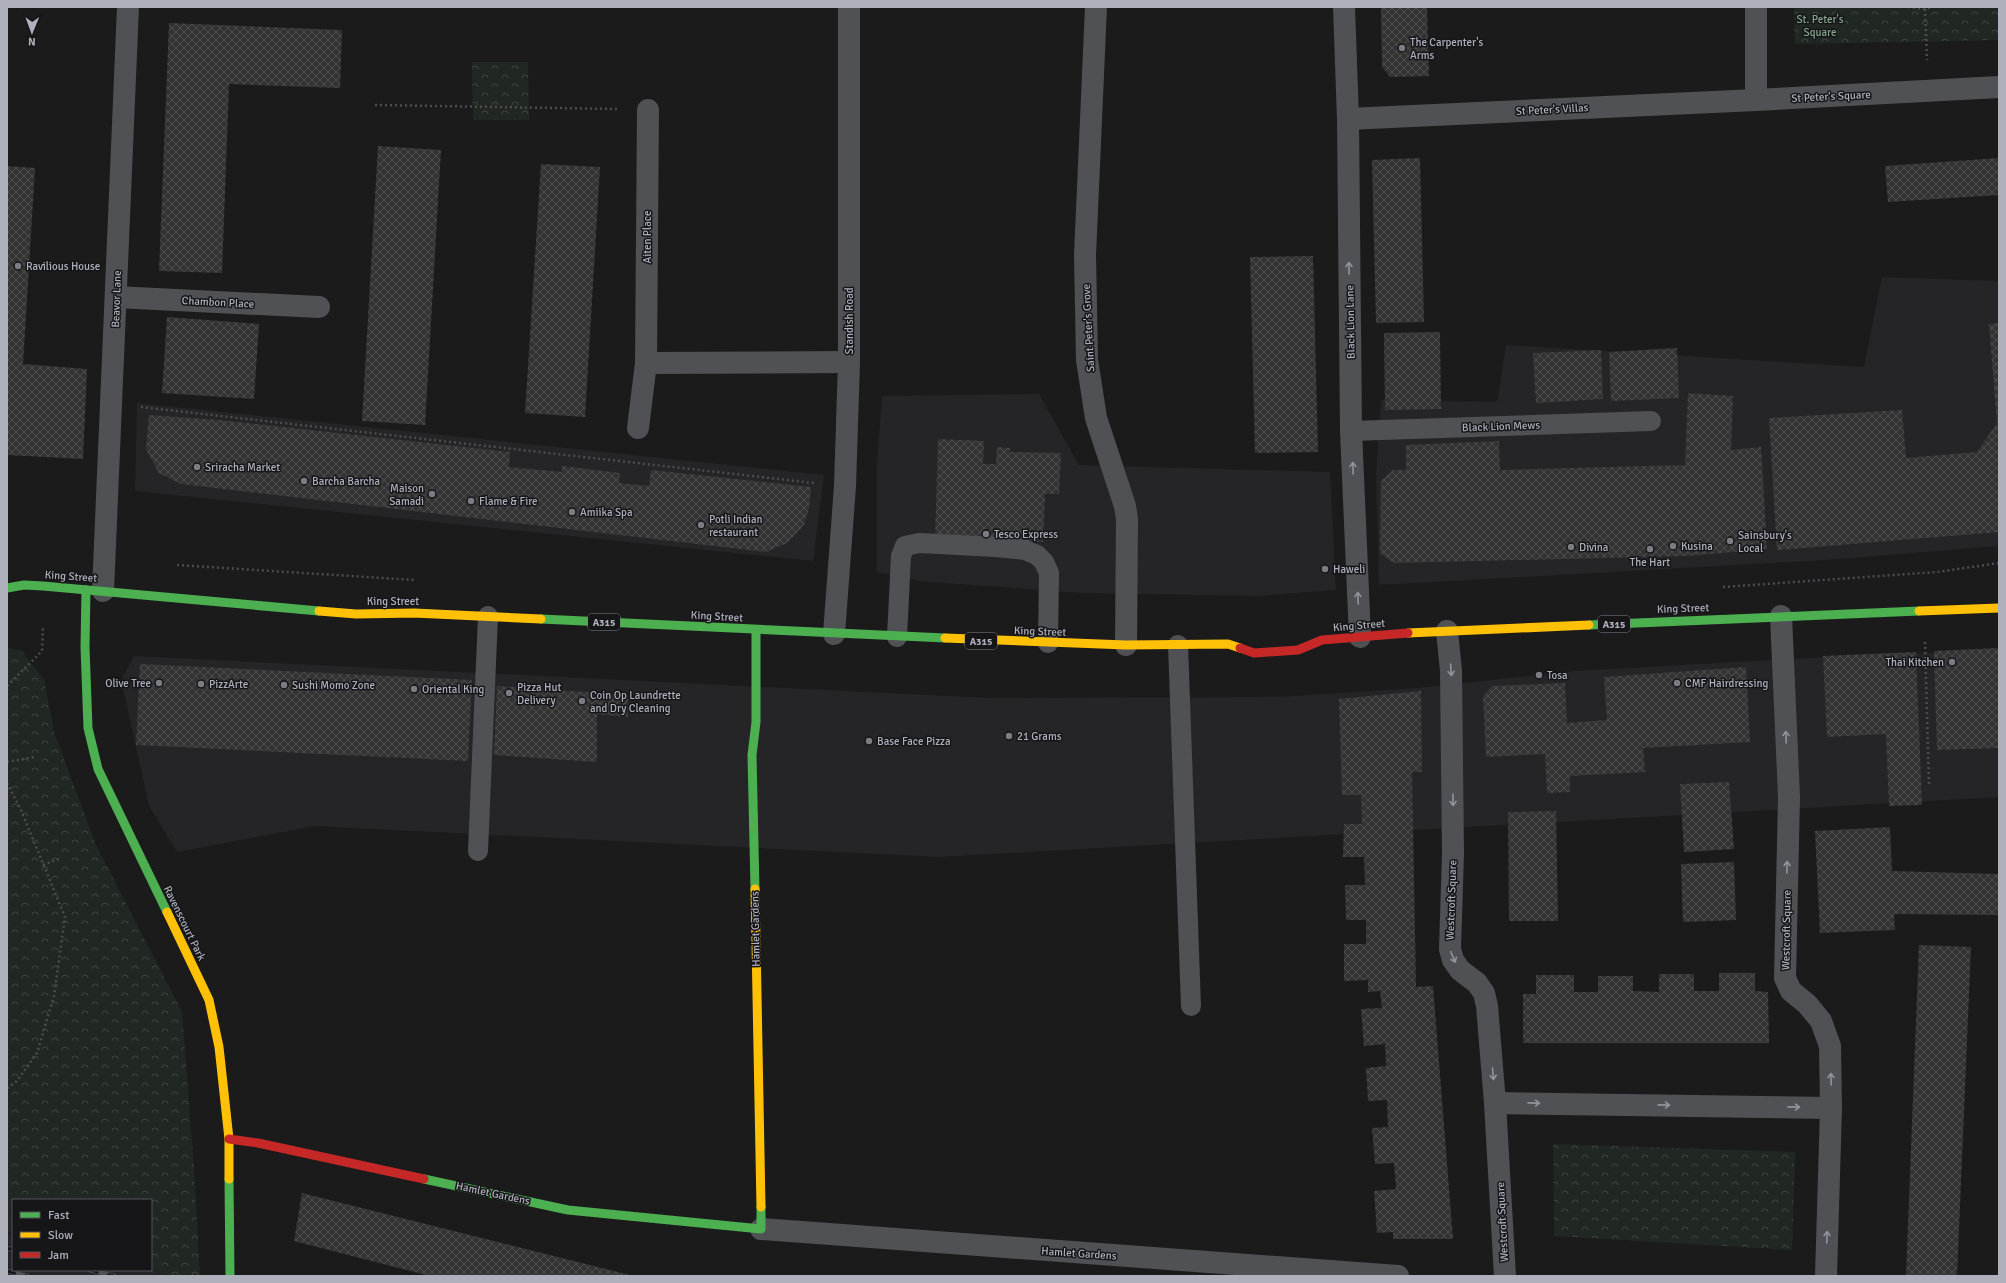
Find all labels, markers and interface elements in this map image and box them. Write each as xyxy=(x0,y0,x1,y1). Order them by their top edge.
north arrow xyxy=(12,12,52,52)
park label: St. Peter's Square xyxy=(1796,13,1844,39)
text: N xyxy=(28,35,36,48)
place label: The Carpenter's Arms xyxy=(1410,36,1483,62)
marker: The Carpenter's Arms xyxy=(1397,43,1407,53)
street label: St Peter's Square xyxy=(1791,88,1871,105)
street label: St Peter's Villas xyxy=(1515,101,1589,118)
street label: Aiten Place xyxy=(641,211,654,263)
place label: Ravilious House xyxy=(26,260,100,273)
marker: Ravilious House xyxy=(13,261,23,271)
one-way arrow xyxy=(1345,262,1353,275)
street label: Beavor Lane xyxy=(109,270,124,328)
street label: Saint Peter's Grove xyxy=(1080,284,1097,372)
street label: Black Lion Lane xyxy=(1343,285,1358,359)
street label: Standish Road xyxy=(843,287,856,355)
street label: Chambon Place xyxy=(181,294,255,311)
street label: Black Lion Mews xyxy=(1462,419,1541,434)
place label: Sriracha Market xyxy=(205,461,280,474)
marker: Sriracha Market xyxy=(192,462,202,472)
one-way arrow xyxy=(1349,462,1356,475)
place label: Barcha Barcha xyxy=(312,475,380,488)
marker: Barcha Barcha xyxy=(299,476,309,486)
place label: Maison Samadi xyxy=(389,482,424,508)
marker: Maison Samadi xyxy=(427,489,437,499)
place label: Flame & Fire xyxy=(479,495,538,508)
marker: Flame & Fire xyxy=(466,496,476,506)
place label: Amiika Spa xyxy=(580,506,633,519)
marker: Amiika Spa xyxy=(567,507,577,517)
place label: Potli Indian restaurant xyxy=(709,513,763,539)
marker: Potli Indian restaurant xyxy=(696,520,706,530)
place label: Tesco Express xyxy=(994,528,1058,541)
marker: Tesco Express xyxy=(981,529,991,539)
place label: Sainsbury's Local xyxy=(1738,529,1792,555)
marker: Sainsbury's Local xyxy=(1725,536,1735,546)
place label: Kusina xyxy=(1681,540,1713,553)
place label: Divina xyxy=(1579,541,1609,554)
marker: Kusina xyxy=(1668,541,1678,551)
marker: Divina xyxy=(1566,542,1576,552)
marker: The Hart xyxy=(1645,544,1655,554)
place label: The Hart xyxy=(1630,556,1670,569)
place label: Haweli xyxy=(1333,563,1365,576)
marker: Haweli xyxy=(1320,564,1330,574)
street label: King Street xyxy=(44,568,98,585)
one-way arrow xyxy=(1355,592,1362,605)
street label: King Street xyxy=(367,595,419,608)
street label: King Street xyxy=(1657,601,1710,616)
street label: King Street xyxy=(690,609,744,624)
road number: A315 xyxy=(588,614,620,630)
road number: A315 xyxy=(1598,616,1630,632)
street label: King Street xyxy=(1332,617,1386,634)
street label: King Street xyxy=(1014,624,1067,639)
road number: A315 xyxy=(965,633,997,649)
place label: Thai Kitchen xyxy=(1886,656,1944,669)
marker: Thai Kitchen xyxy=(1947,657,1957,667)
one-way arrow xyxy=(1447,663,1454,676)
place label: Tosa xyxy=(1547,669,1568,682)
marker: Tosa xyxy=(1534,670,1544,680)
place label: Olive Tree xyxy=(105,677,151,690)
place label: CMF Hairdressing xyxy=(1685,677,1768,690)
marker: Olive Tree xyxy=(154,678,164,688)
place label: PizzArte xyxy=(209,678,248,691)
marker: CMF Hairdressing xyxy=(1672,678,1682,688)
marker: PizzArte xyxy=(196,679,206,689)
place label: Sushi Momo Zone xyxy=(292,679,375,692)
marker: Sushi Momo Zone xyxy=(279,680,289,690)
place label: Pizza Hut Delivery xyxy=(517,681,561,707)
place label: Oriental King xyxy=(422,683,485,696)
marker: Oriental King xyxy=(409,684,419,694)
marker: Pizza Hut Delivery xyxy=(504,688,514,698)
place label: Coin Op Laundrette and Dry Cleaning xyxy=(590,689,681,715)
marker: Coin Op Laundrette and Dry Cleaning xyxy=(577,696,587,706)
place label: 21 Grams xyxy=(1017,730,1062,743)
marker: 21 Grams xyxy=(1004,731,1014,741)
one-way arrow xyxy=(1783,731,1790,744)
place label: Base Face Pizza xyxy=(877,735,951,748)
marker: Base Face Pizza xyxy=(864,736,874,746)
one-way arrow xyxy=(1449,793,1457,806)
street label: Westcroft Square xyxy=(1444,860,1459,940)
one-way arrow xyxy=(1783,861,1791,874)
street label: Ravenscourt Park xyxy=(161,884,209,963)
street label: Westcroft Square xyxy=(1779,890,1794,970)
street label: Hamlet Gardens xyxy=(748,891,763,967)
one-way arrow xyxy=(1449,950,1457,962)
one-way arrow xyxy=(1489,1067,1496,1080)
one-way arrow xyxy=(1827,1073,1834,1086)
one-way arrow xyxy=(1527,1099,1540,1107)
one-way arrow xyxy=(1657,1101,1670,1109)
one-way arrow xyxy=(1787,1103,1800,1111)
street label: Hamlet Gardens xyxy=(455,1179,531,1208)
street label: Westcroft Square xyxy=(1494,1182,1511,1262)
legend xyxy=(12,1199,152,1271)
text: Fast xyxy=(48,1208,69,1223)
text: Slow xyxy=(48,1228,73,1243)
one-way arrow xyxy=(1823,1231,1831,1244)
street label: Hamlet Gardens xyxy=(1041,1244,1117,1263)
text: Jam xyxy=(48,1248,69,1263)

